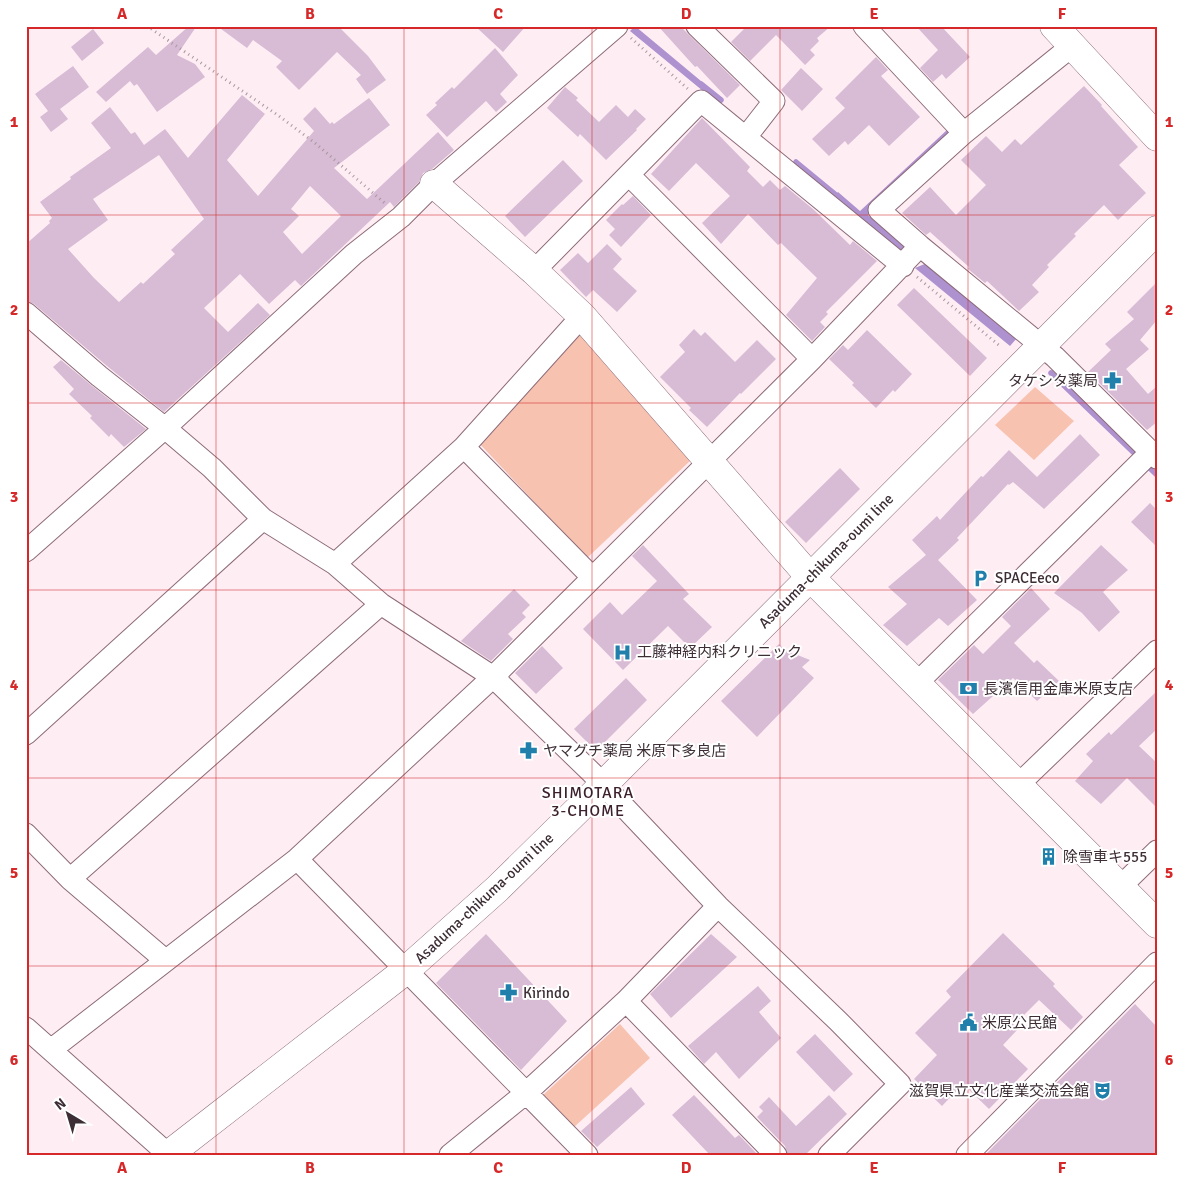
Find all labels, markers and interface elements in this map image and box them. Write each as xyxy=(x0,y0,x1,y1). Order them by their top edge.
text: A xyxy=(117,4,128,24)
text: B xyxy=(305,4,315,24)
text: C xyxy=(493,4,503,24)
text: D xyxy=(681,4,692,24)
text: E xyxy=(869,4,879,24)
text: F xyxy=(1058,4,1067,24)
text: 1 xyxy=(10,112,19,132)
text: 1 xyxy=(1165,112,1174,132)
text: 2 xyxy=(10,300,18,320)
text: 2 xyxy=(1165,300,1173,320)
pharmacy icon: タケシタ薬局 xyxy=(1102,371,1122,391)
place label: タケシタ薬局 xyxy=(1008,372,1098,390)
text: 3 xyxy=(10,487,18,507)
text: 3 xyxy=(1165,487,1173,507)
street label: Asaduma-chikuma-oumi line xyxy=(755,490,897,632)
parking icon: SPACEeco xyxy=(971,568,991,588)
place label: SPACEeco xyxy=(995,569,1060,587)
hospital icon: 工藤神経内科クリニック xyxy=(613,642,633,662)
place label: 工藤神経内科クリニック xyxy=(637,643,802,661)
text: 4 xyxy=(10,675,19,695)
text: 4 xyxy=(1165,675,1174,695)
bank icon: 長濱信用金庫米原支店 xyxy=(959,679,979,699)
place label: 長濱信用金庫米原支店 xyxy=(983,680,1133,698)
pharmacy icon: ヤマグチ薬局 米原下多良店 xyxy=(519,741,539,761)
place label: ヤマグチ薬局 米原下多良店 xyxy=(543,742,726,760)
district label: SHIMOTARA 3-CHOME xyxy=(542,783,634,821)
street label: Asaduma-chikuma-oumi line xyxy=(411,829,557,967)
building icon: 除雪車キ555 xyxy=(1039,847,1059,867)
place label: 除雪車キ555 xyxy=(1063,848,1147,866)
text: 5 xyxy=(10,863,18,883)
text: 5 xyxy=(1165,863,1173,883)
pharmacy icon: Kirindo xyxy=(499,983,519,1003)
place label: Kirindo xyxy=(523,984,570,1002)
public building icon: 米原公民館 xyxy=(958,1013,978,1033)
place label: 米原公民館 xyxy=(982,1014,1057,1032)
text: 6 xyxy=(10,1050,19,1070)
text: 6 xyxy=(1165,1050,1174,1070)
theatre icon: 滋賀県立文化産業交流会館 xyxy=(1093,1081,1113,1101)
place label: 滋賀県立文化産業交流会館 xyxy=(909,1082,1089,1100)
north arrow xyxy=(42,1088,92,1138)
text: N xyxy=(51,1094,69,1114)
text: A xyxy=(117,1158,128,1178)
text: B xyxy=(305,1158,315,1178)
text: C xyxy=(493,1158,503,1178)
text: D xyxy=(681,1158,692,1178)
text: E xyxy=(869,1158,879,1178)
text: F xyxy=(1058,1158,1067,1178)

